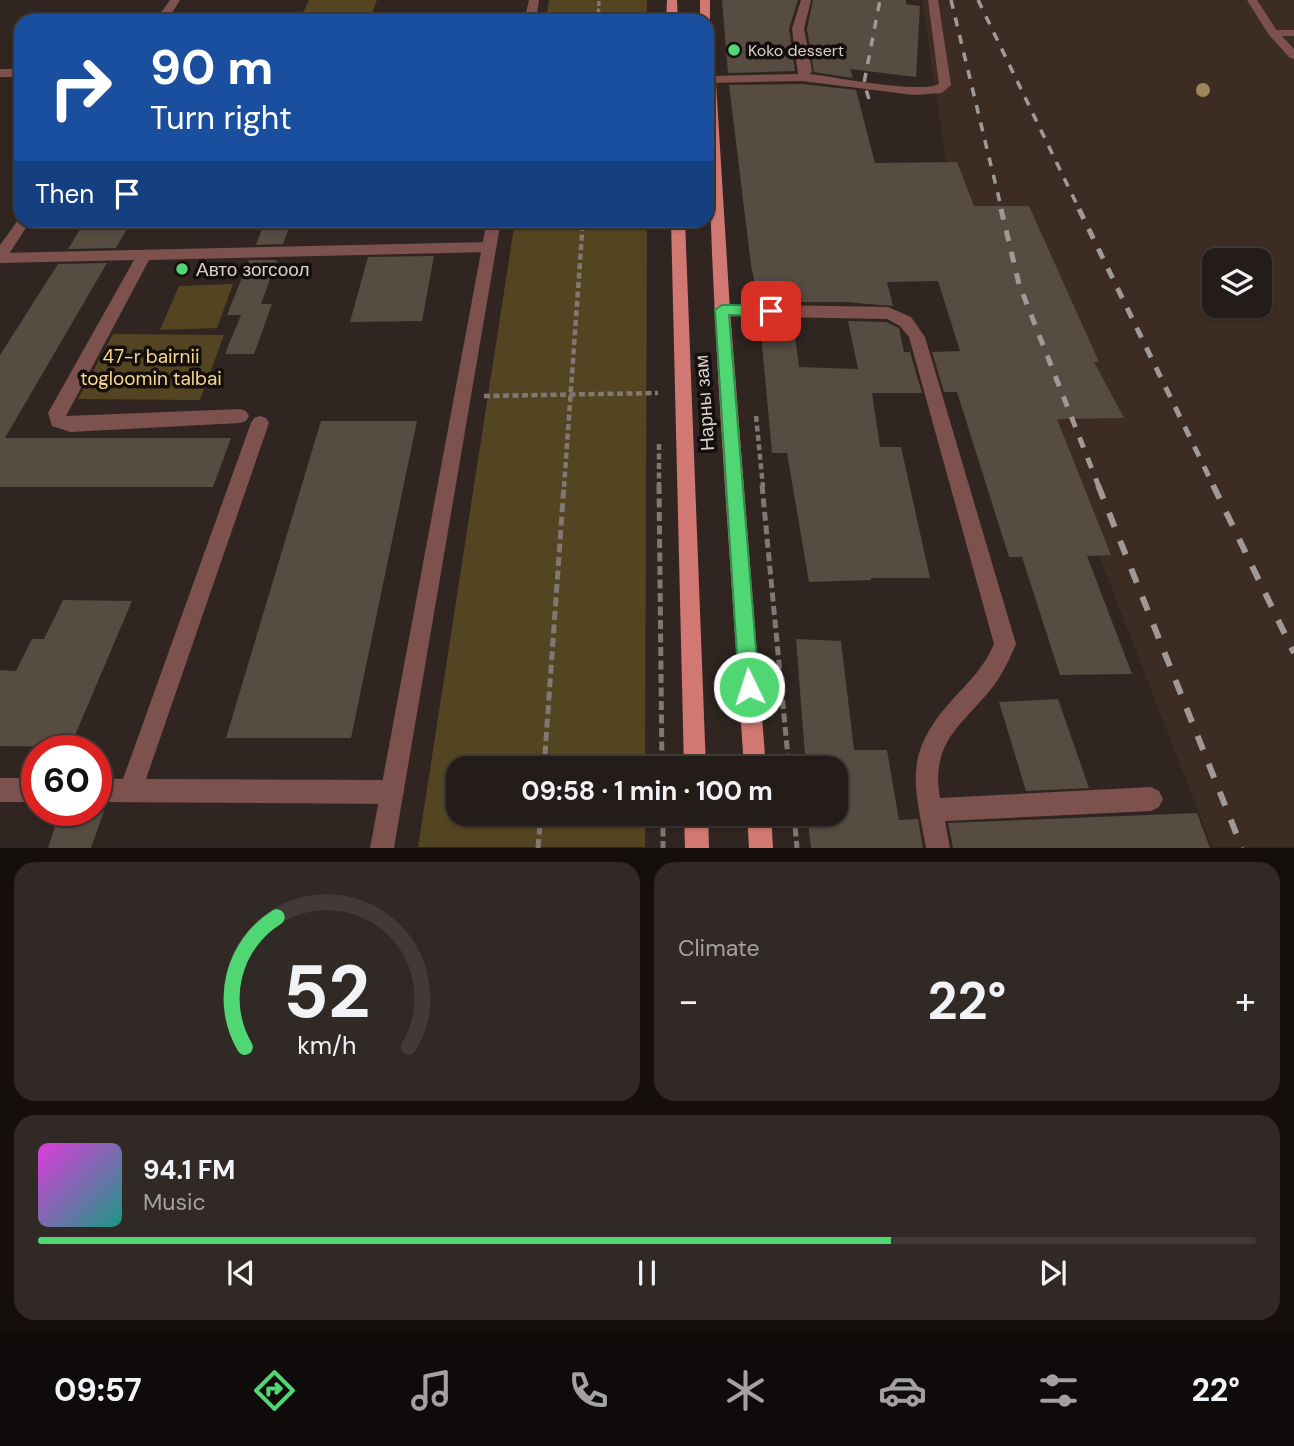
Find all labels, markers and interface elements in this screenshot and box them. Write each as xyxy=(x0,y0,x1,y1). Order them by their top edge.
text: 90 m xyxy=(150,35,273,99)
place label: Koko dessert xyxy=(748,40,844,61)
icon: right xyxy=(35,42,126,133)
marker: Koko dessert xyxy=(726,42,742,58)
text: Turn right xyxy=(150,97,292,139)
icon: arrive xyxy=(108,175,146,213)
text: Then xyxy=(35,177,94,211)
map controls xyxy=(1202,248,1272,318)
button: layers xyxy=(1202,248,1272,318)
place label: Авто зогсоол xyxy=(196,257,310,282)
marker: Авто зогсоол xyxy=(174,261,190,277)
pin xyxy=(741,281,801,341)
icon: arrive xyxy=(752,292,790,330)
park label: 47-r bairnii togloomin talbai xyxy=(80,344,222,391)
street label: Нарны зам xyxy=(689,354,720,452)
position arrow xyxy=(712,650,786,724)
speed limit sign: 60 xyxy=(21,735,112,826)
text: 09:58 · 1 min · 100 m xyxy=(521,774,773,808)
text: Climate xyxy=(678,933,760,963)
text: 52 xyxy=(284,946,370,1041)
text: 22° xyxy=(928,967,1006,1035)
text: − xyxy=(678,976,699,1026)
text: + xyxy=(1235,976,1256,1026)
text: km/h xyxy=(297,1029,357,1062)
text: 94.1 FM xyxy=(143,1153,235,1187)
text: Music xyxy=(143,1187,206,1217)
icon: previous xyxy=(222,1254,260,1292)
icon: pause xyxy=(628,1254,666,1292)
icon: next xyxy=(1034,1254,1072,1292)
icon: directions xyxy=(250,1366,299,1415)
icon: music xyxy=(407,1366,456,1415)
icon: phone xyxy=(564,1366,613,1415)
icon: climate xyxy=(721,1366,770,1415)
icon: car xyxy=(878,1366,927,1415)
icon: filters xyxy=(1034,1366,1083,1415)
text: 09:57 xyxy=(54,1369,142,1411)
text: 22° xyxy=(1191,1369,1240,1411)

